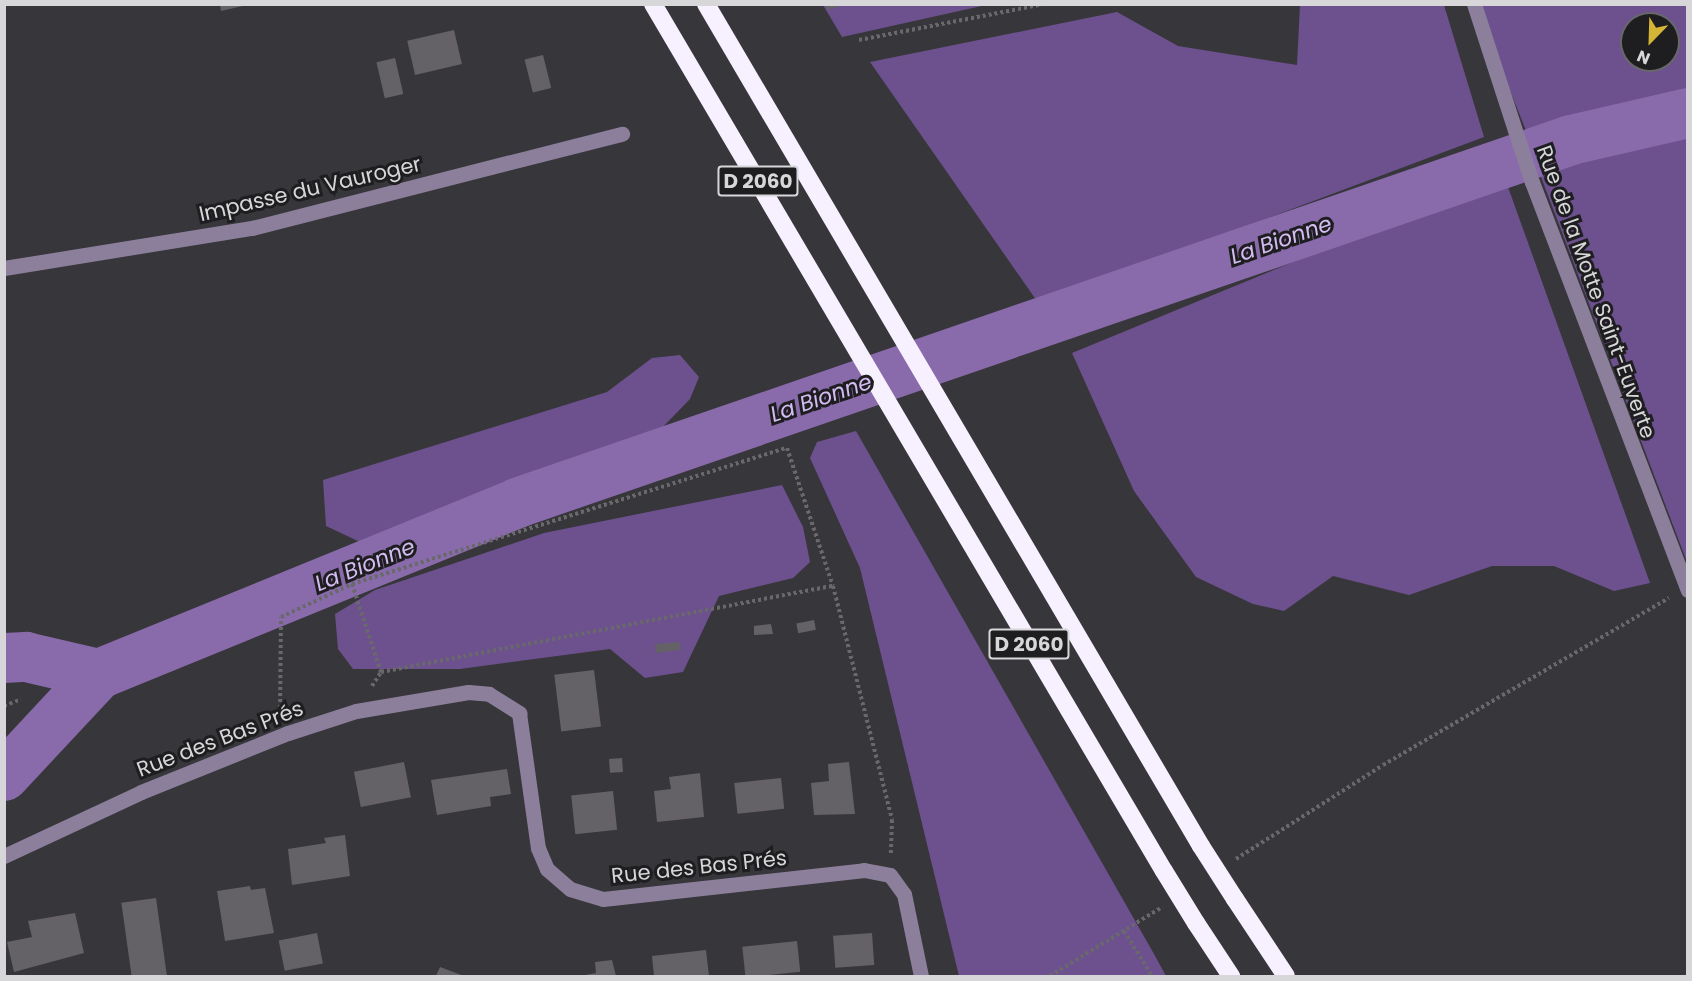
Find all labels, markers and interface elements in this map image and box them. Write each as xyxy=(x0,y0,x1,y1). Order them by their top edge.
north arrow xyxy=(1620,12,1680,72)
text: N xyxy=(1634,44,1654,70)
street label: Rue de la Motte Saint-Euverte xyxy=(1531,142,1661,442)
street label: Impasse du Vauroger xyxy=(197,151,423,227)
road number: D 2060 xyxy=(716,164,800,198)
water label: La Bionne xyxy=(1227,210,1335,270)
water label: La Bionne xyxy=(767,368,875,428)
water label: La Bionne xyxy=(311,533,419,597)
road number: D 2060 xyxy=(987,627,1071,661)
street label: Rue des Bas Prés xyxy=(133,696,307,782)
street label: Rue des Bas Prés xyxy=(610,845,788,889)

